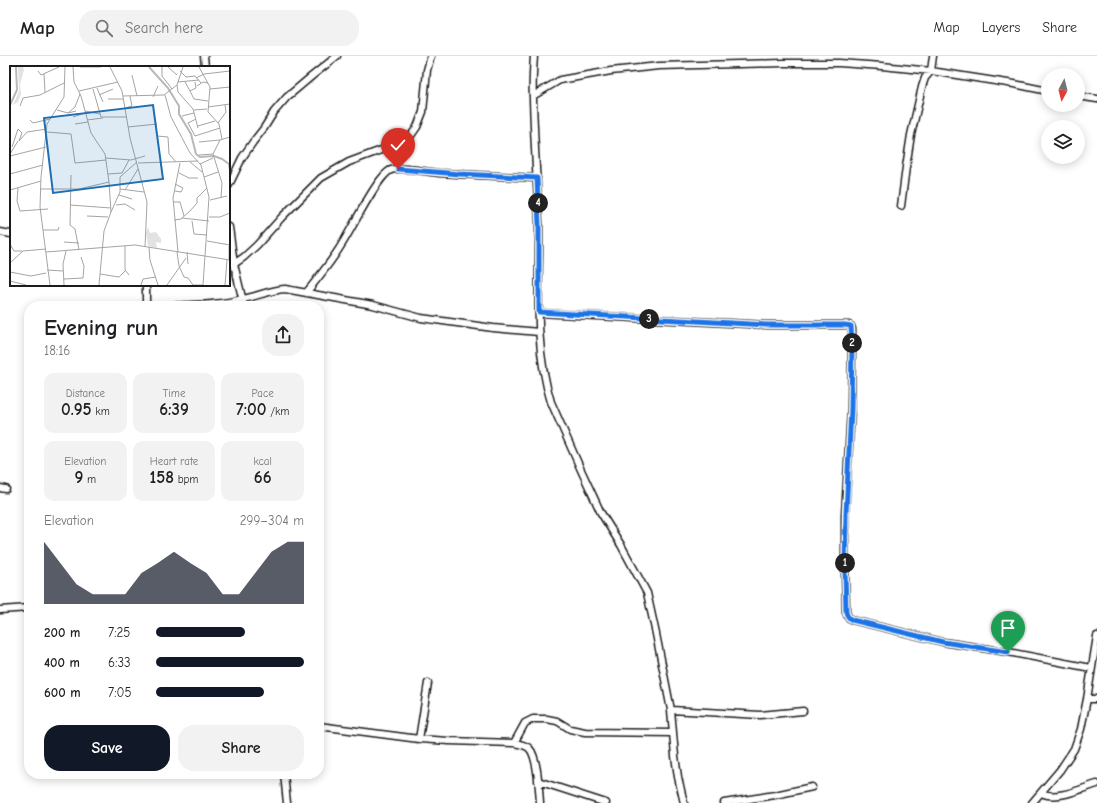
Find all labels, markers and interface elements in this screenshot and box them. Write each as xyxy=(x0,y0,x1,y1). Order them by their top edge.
search box xyxy=(79,10,359,46)
text: Map xyxy=(20,17,55,39)
icon: search xyxy=(93,17,115,39)
text: Search here xyxy=(125,19,203,37)
text: Map xyxy=(933,19,960,36)
text: Layers xyxy=(982,19,1020,36)
text: Share xyxy=(1042,19,1077,36)
inset map xyxy=(10,66,230,286)
north arrow xyxy=(1041,68,1085,112)
map controls xyxy=(1041,68,1085,164)
button: layers xyxy=(1041,120,1085,164)
pin xyxy=(381,128,415,169)
icon: check xyxy=(387,134,409,156)
pin: 4 xyxy=(528,193,548,213)
text: 4 xyxy=(535,196,541,209)
pin: 3 xyxy=(639,309,659,329)
text: 3 xyxy=(646,312,652,325)
button: share xyxy=(262,314,304,356)
text: Evening run xyxy=(44,315,158,341)
pin: 2 xyxy=(842,333,862,353)
text: 2 xyxy=(849,336,855,349)
text: 18:16 xyxy=(44,343,70,358)
text: Distance xyxy=(66,387,105,400)
text: Time xyxy=(163,387,185,400)
text: Pace xyxy=(252,387,274,400)
text: 0.95 xyxy=(61,400,92,419)
text: 6:39 xyxy=(159,400,189,419)
text: 7:00 xyxy=(236,400,267,419)
text: km xyxy=(92,405,110,418)
text: /km xyxy=(267,405,289,418)
text: Elevation xyxy=(64,455,106,468)
text: Heart rate xyxy=(150,455,198,468)
text: kcal xyxy=(253,455,272,468)
text: 9 xyxy=(74,468,83,487)
text: 158 xyxy=(150,468,174,487)
text: 66 xyxy=(254,468,272,487)
text: m xyxy=(83,473,96,486)
text: bpm xyxy=(174,473,198,486)
text: Elevation xyxy=(44,513,94,528)
text: 299–304 m xyxy=(240,513,304,528)
pin: 1 xyxy=(835,553,855,573)
text: 1 xyxy=(843,556,847,569)
pin xyxy=(991,611,1025,652)
icon: arrive xyxy=(997,617,1019,639)
text: 200 m xyxy=(44,625,80,640)
text: 7:25 xyxy=(108,625,130,640)
text: 400 m xyxy=(44,655,80,670)
text: 6:33 xyxy=(108,655,131,670)
text: 600 m xyxy=(44,685,81,700)
text: 7:05 xyxy=(108,685,131,700)
button: Save xyxy=(44,725,170,771)
button: Share xyxy=(178,725,304,771)

